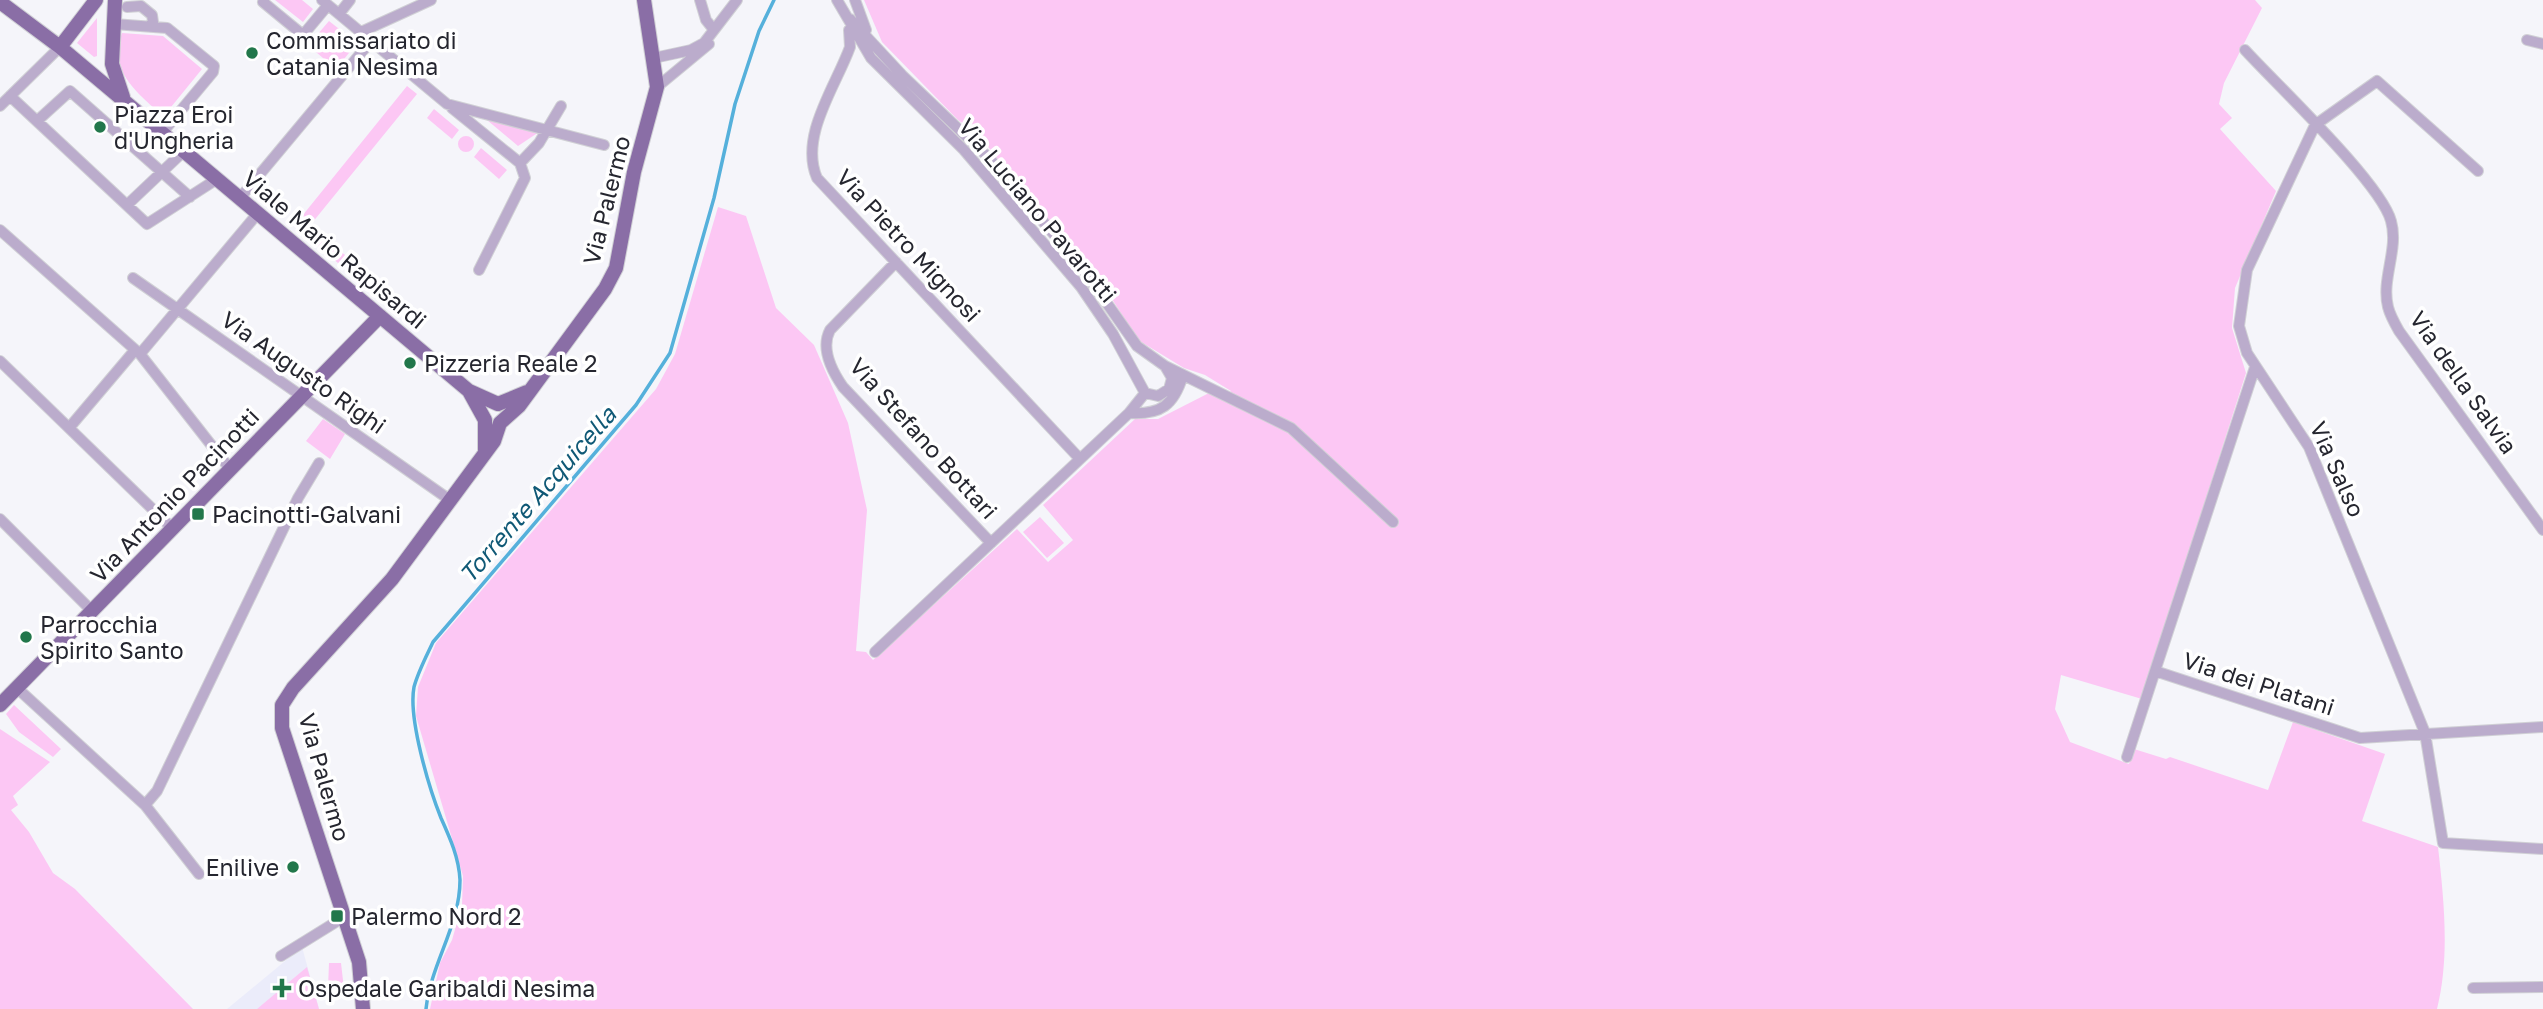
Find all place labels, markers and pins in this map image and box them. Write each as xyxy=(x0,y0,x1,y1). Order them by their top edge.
place label: Commissariato di Catania Nesima xyxy=(266,26,457,80)
marker: Commissariato di Catania Nesima xyxy=(244,45,260,61)
place label: Piazza Eroi d'Ungheria xyxy=(114,100,234,154)
marker: Piazza Eroi d'Ungheria xyxy=(92,119,108,135)
place label: Pizzeria Reale 2 xyxy=(424,349,597,377)
marker: Pizzeria Reale 2 xyxy=(402,355,418,371)
place label: Pacinotti-Galvani xyxy=(212,500,401,528)
marker: Pacinotti-Galvani xyxy=(190,506,206,522)
place label: Parrocchia Spirito Santo xyxy=(40,610,184,664)
marker: Parrocchia Spirito Santo xyxy=(18,629,34,645)
place label: Enilive xyxy=(205,853,279,881)
marker: Enilive xyxy=(285,859,301,875)
place label: Palermo Nord 2 xyxy=(351,902,521,930)
marker: Palermo Nord 2 xyxy=(329,908,345,924)
place label: Ospedale Garibaldi Nesima xyxy=(298,974,595,1002)
marker: Ospedale Garibaldi Nesima xyxy=(272,978,292,998)

